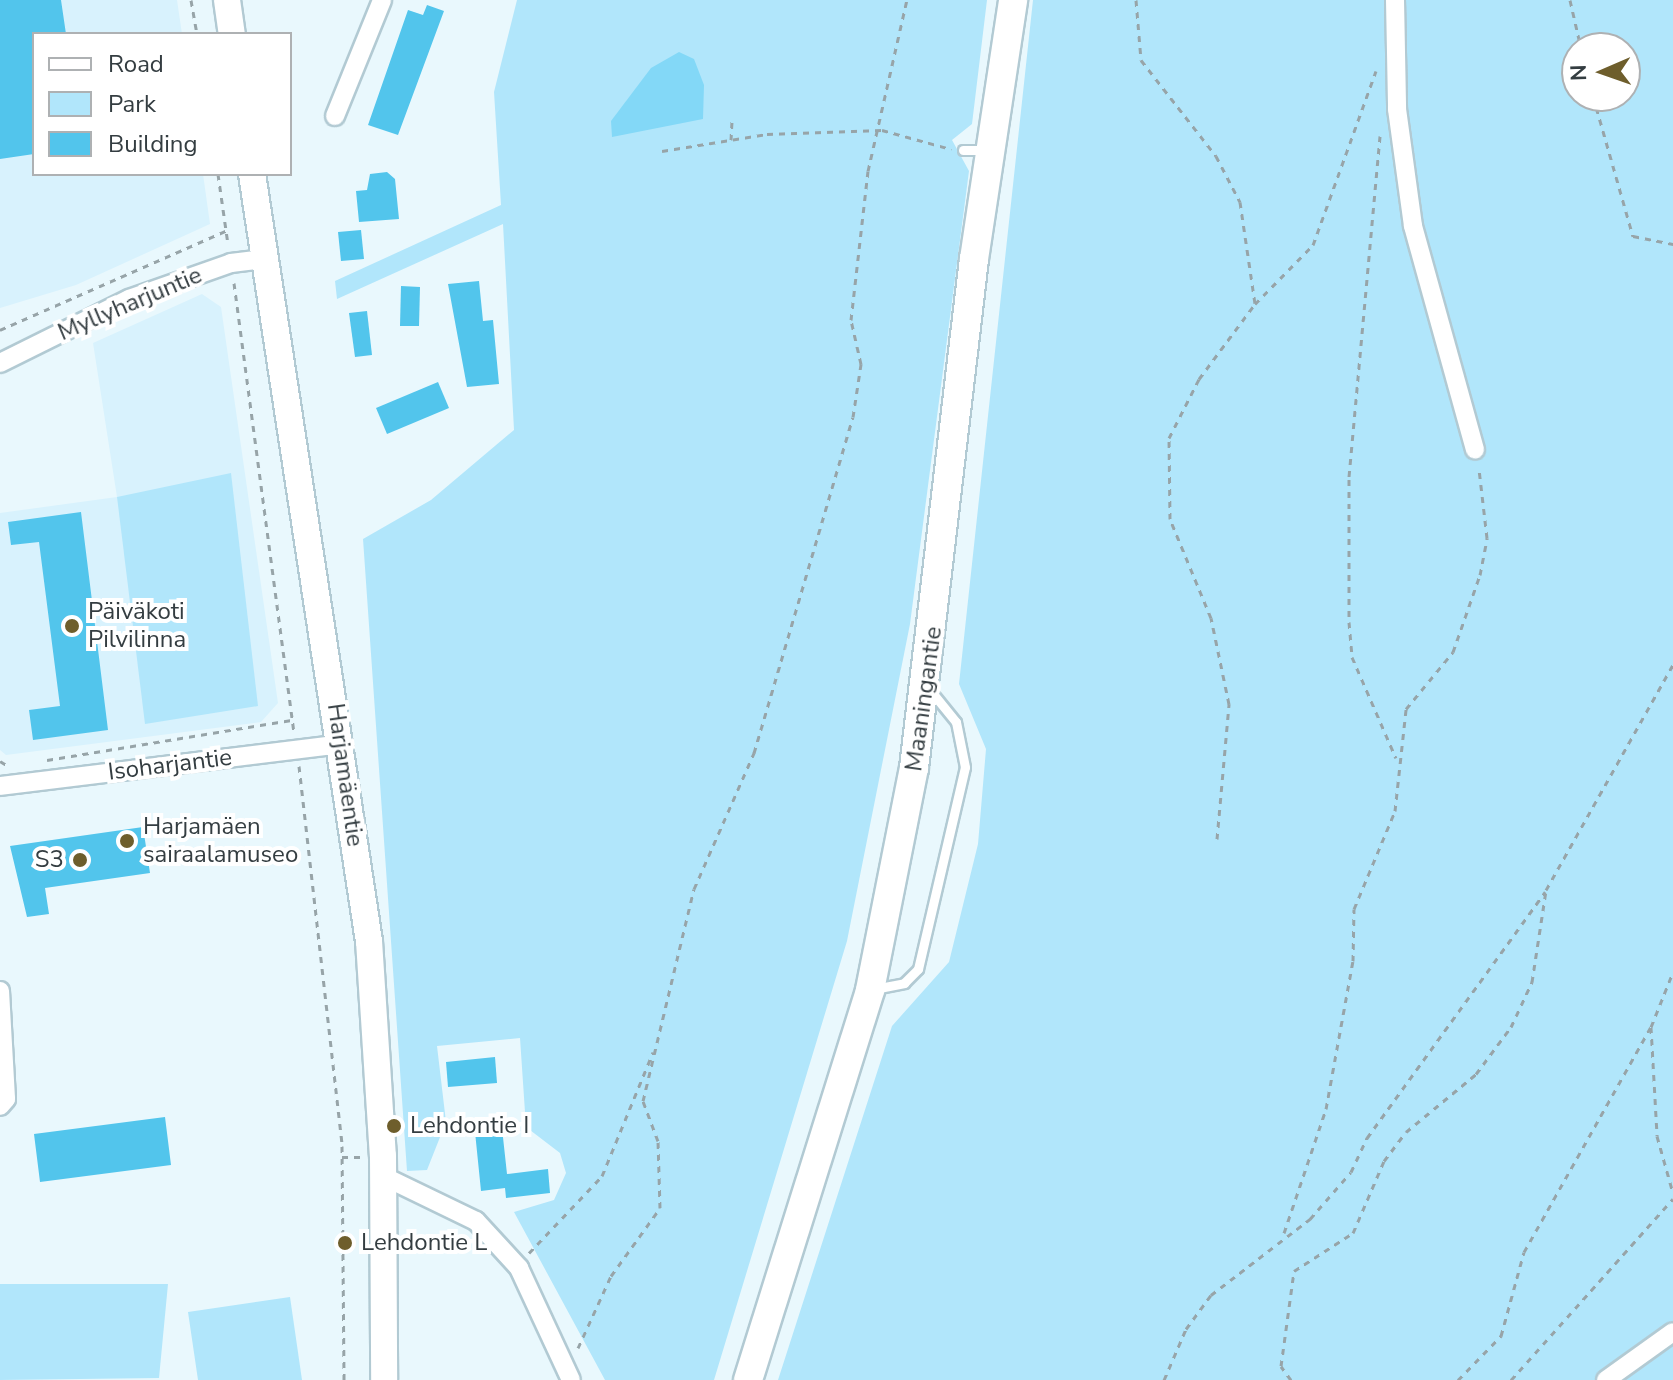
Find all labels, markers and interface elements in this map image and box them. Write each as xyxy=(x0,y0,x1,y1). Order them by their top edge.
legend xyxy=(32,32,292,176)
north arrow xyxy=(1561,32,1641,112)
text: Road xyxy=(108,48,164,80)
text: N xyxy=(1564,64,1594,82)
text: Park xyxy=(108,88,156,120)
text: Building xyxy=(108,128,198,160)
street label: Myllyharjuntie xyxy=(54,261,206,347)
place label: Päiväkoti Pilvilinna xyxy=(88,598,186,654)
marker: Päiväkoti Pilvilinna xyxy=(63,617,81,635)
street label: Maaningantie xyxy=(900,625,948,773)
street label: Harjamäentie xyxy=(321,702,369,848)
street label: Isoharjantie xyxy=(106,743,234,787)
place label: Harjamäen sairaalamuseo xyxy=(143,813,298,869)
marker: Harjamäen sairaalamuseo xyxy=(118,832,136,850)
place label: S3 xyxy=(35,846,64,874)
marker: S3 xyxy=(71,851,89,869)
place label: Lehdontie I xyxy=(410,1112,529,1140)
marker: Lehdontie I xyxy=(385,1117,403,1135)
place label: Lehdontie L xyxy=(361,1229,487,1257)
marker: Lehdontie L xyxy=(336,1234,354,1252)

